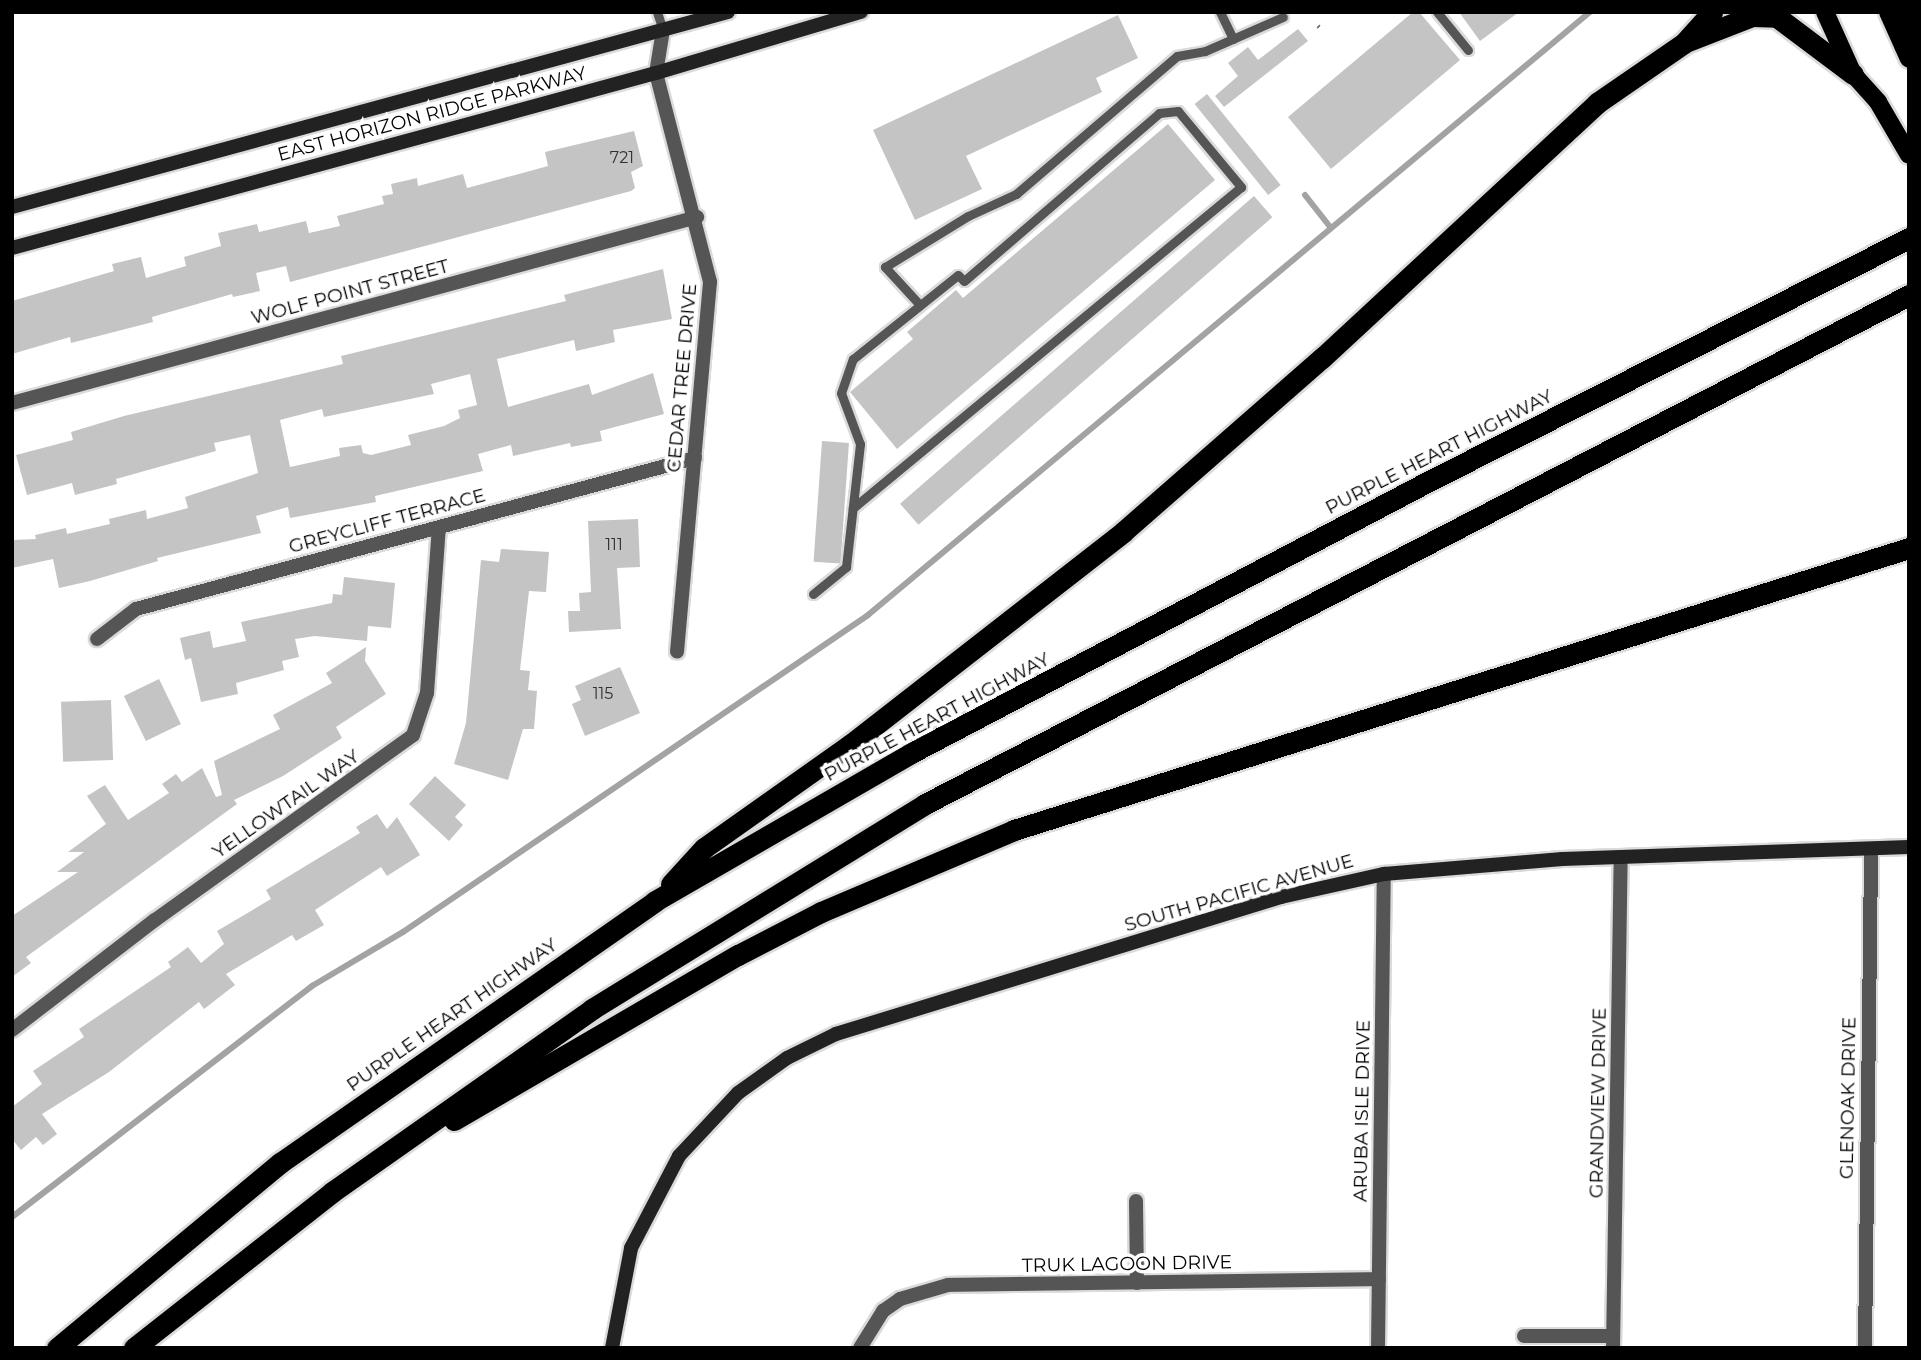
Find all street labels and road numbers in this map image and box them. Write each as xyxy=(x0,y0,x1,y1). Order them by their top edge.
street label: EAST HORIZON RIDGE PARKWAY xyxy=(275,62,589,166)
street label: WOLF POINT STREET xyxy=(249,255,451,329)
street label: CEDAR TREE DRIVE xyxy=(662,283,702,473)
street label: PURPLE HEART HIGHWAY xyxy=(1322,385,1556,519)
street label: GREYCLIFF TERRACE xyxy=(286,484,488,558)
street label: PURPLE HEART HIGHWAY xyxy=(820,648,1054,786)
street label: YELLOWTAIL WAY xyxy=(208,745,364,863)
street label: SOUTH PACIFIC AVENUE xyxy=(1122,849,1356,937)
street label: PURPLE HEART HIGHWAY xyxy=(342,933,562,1097)
street label: GRANDVIEW DRIVE xyxy=(1585,1007,1611,1199)
street label: GLENOAK DRIVE xyxy=(1835,1017,1861,1179)
street label: ARUBA ISLE DRIVE xyxy=(1349,1020,1375,1202)
street label: TRUK LAGOON DRIVE xyxy=(1022,1251,1232,1277)

